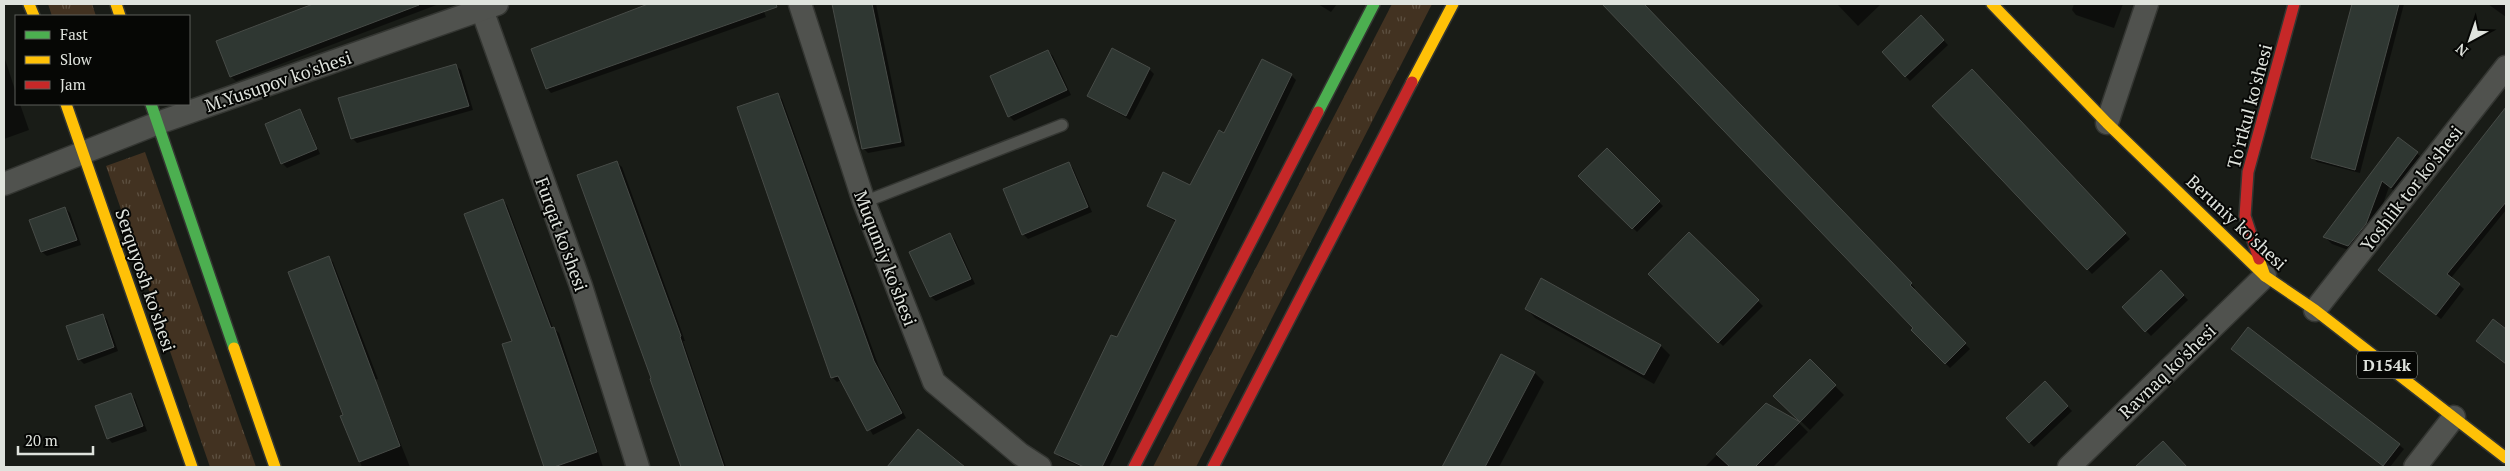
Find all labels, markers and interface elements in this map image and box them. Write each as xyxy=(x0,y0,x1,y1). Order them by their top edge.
legend xyxy=(15,15,190,105)
north arrow xyxy=(2445,15,2495,65)
text: Fast xyxy=(60,24,88,44)
text: N xyxy=(2451,39,2471,61)
street label: To'rtkul ko'shesi xyxy=(2221,41,2277,171)
street label: M.Yusupov ko'shesi xyxy=(202,45,354,117)
text: Slow xyxy=(60,49,93,69)
text: Jam xyxy=(60,74,86,94)
street label: Yoshlik tor ko'shesi xyxy=(2354,120,2468,256)
street label: Beruniy ko'shesi xyxy=(2182,169,2292,275)
street label: Furqat ko'shesi xyxy=(530,174,594,294)
street label: Muqumiy ko'shesi xyxy=(849,187,923,329)
street label: Serquyosh ko'shesi xyxy=(110,205,182,355)
street label: Ravnaq ko'shesi xyxy=(2113,319,2221,423)
road number: D154k xyxy=(2357,352,2417,378)
scale bar xyxy=(18,424,92,456)
text: 20 m xyxy=(25,430,58,450)

